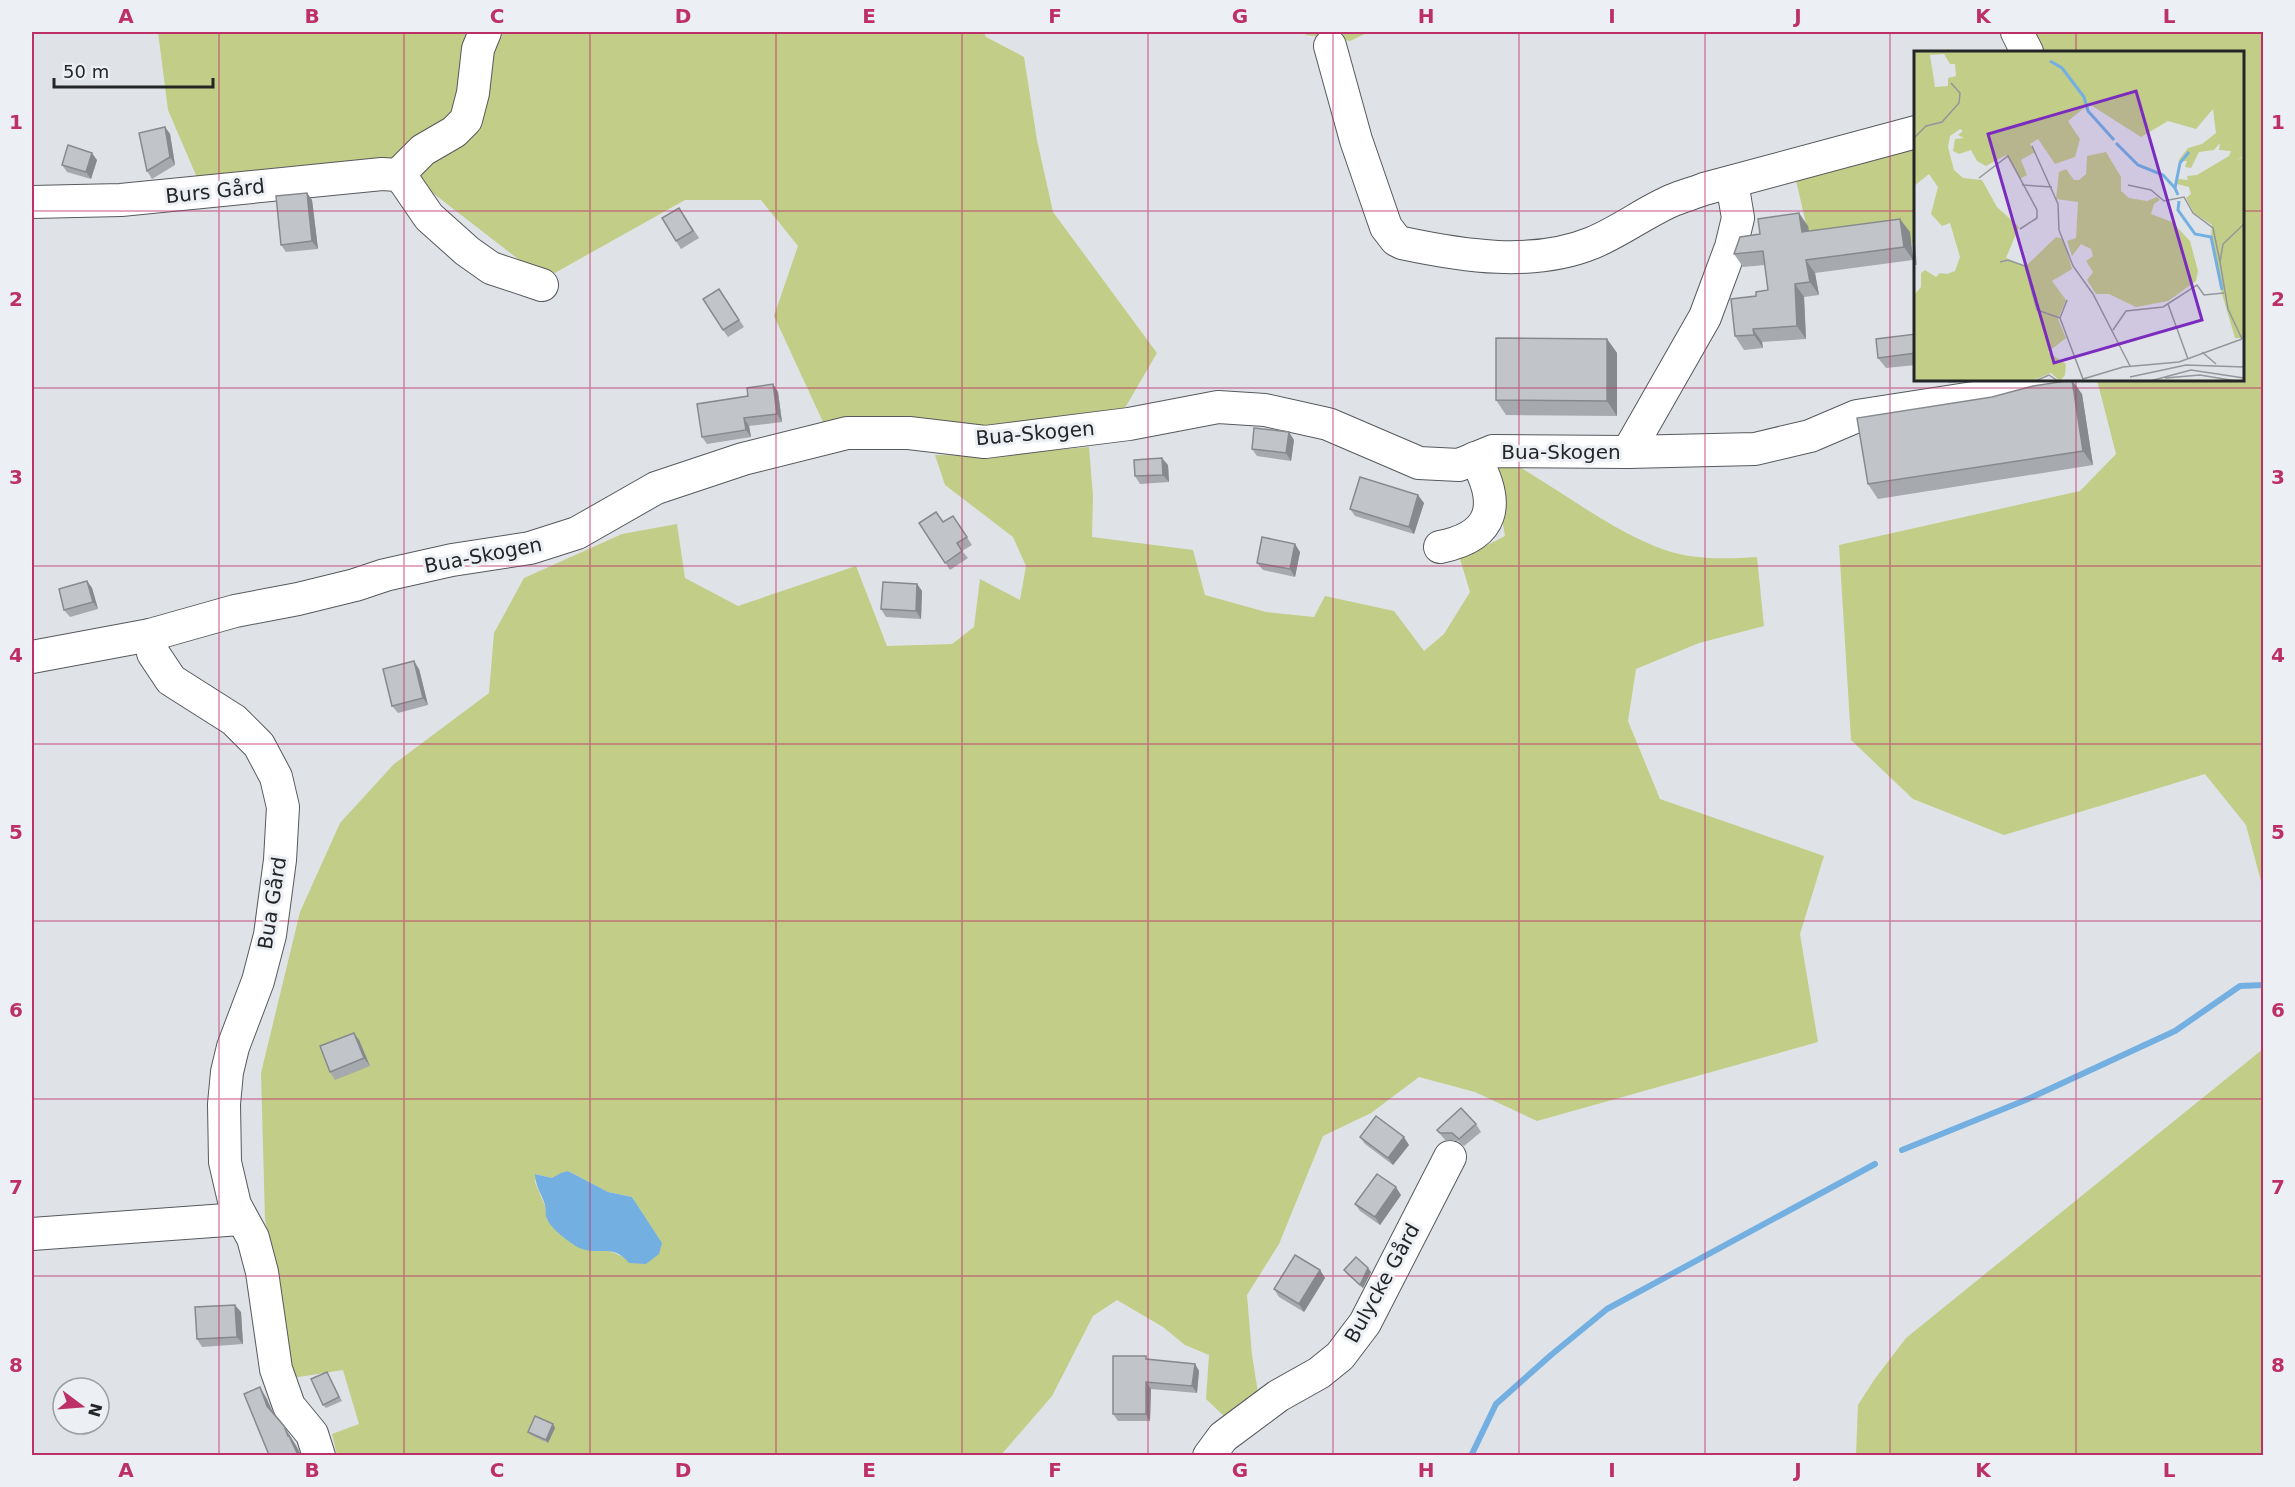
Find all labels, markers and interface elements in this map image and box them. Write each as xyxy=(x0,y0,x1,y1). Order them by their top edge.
text: A xyxy=(118,4,134,28)
text: B xyxy=(304,4,320,28)
text: C xyxy=(490,4,504,28)
text: D xyxy=(675,4,691,28)
text: E xyxy=(862,4,876,28)
text: F xyxy=(1048,4,1062,28)
text: G xyxy=(1232,4,1248,28)
text: H xyxy=(1418,4,1434,28)
text: I xyxy=(1608,4,1616,28)
text: J xyxy=(1792,4,1802,28)
text: K xyxy=(1975,4,1992,28)
text: L xyxy=(2163,4,2176,28)
scale bar xyxy=(54,51,213,89)
inset map xyxy=(1914,51,2244,381)
text: 50 m xyxy=(63,61,109,82)
text: 1 xyxy=(9,110,23,134)
text: 1 xyxy=(2271,110,2285,134)
street label: Burs Gård xyxy=(164,174,266,208)
text: 2 xyxy=(9,287,23,311)
text: 2 xyxy=(2271,287,2285,311)
street label: Bua-Skogen xyxy=(975,416,1095,450)
street label: Bua-Skogen xyxy=(1501,440,1621,464)
text: 3 xyxy=(9,465,23,489)
text: 3 xyxy=(2271,465,2285,489)
street label: Bua-Skogen xyxy=(422,532,544,578)
text: 4 xyxy=(9,643,23,667)
text: 4 xyxy=(2271,643,2285,667)
text: 5 xyxy=(9,820,23,844)
text: 5 xyxy=(2271,820,2285,844)
street label: Bua Gård xyxy=(253,855,291,951)
text: 6 xyxy=(9,998,23,1022)
text: 6 xyxy=(2271,998,2285,1022)
text: 7 xyxy=(9,1175,23,1199)
text: 7 xyxy=(2271,1175,2285,1199)
street label: Bulycke Gård xyxy=(1339,1219,1425,1347)
text: 8 xyxy=(9,1353,23,1377)
text: 8 xyxy=(2271,1353,2285,1377)
north arrow xyxy=(51,1376,111,1436)
text: N xyxy=(84,1401,106,1419)
text: A xyxy=(118,1458,134,1482)
text: B xyxy=(304,1458,320,1482)
text: C xyxy=(490,1458,504,1482)
text: D xyxy=(675,1458,691,1482)
text: E xyxy=(862,1458,876,1482)
text: F xyxy=(1048,1458,1062,1482)
text: G xyxy=(1232,1458,1248,1482)
text: H xyxy=(1418,1458,1434,1482)
text: I xyxy=(1608,1458,1616,1482)
text: J xyxy=(1792,1458,1802,1482)
text: K xyxy=(1975,1458,1992,1482)
text: L xyxy=(2163,1458,2176,1482)

